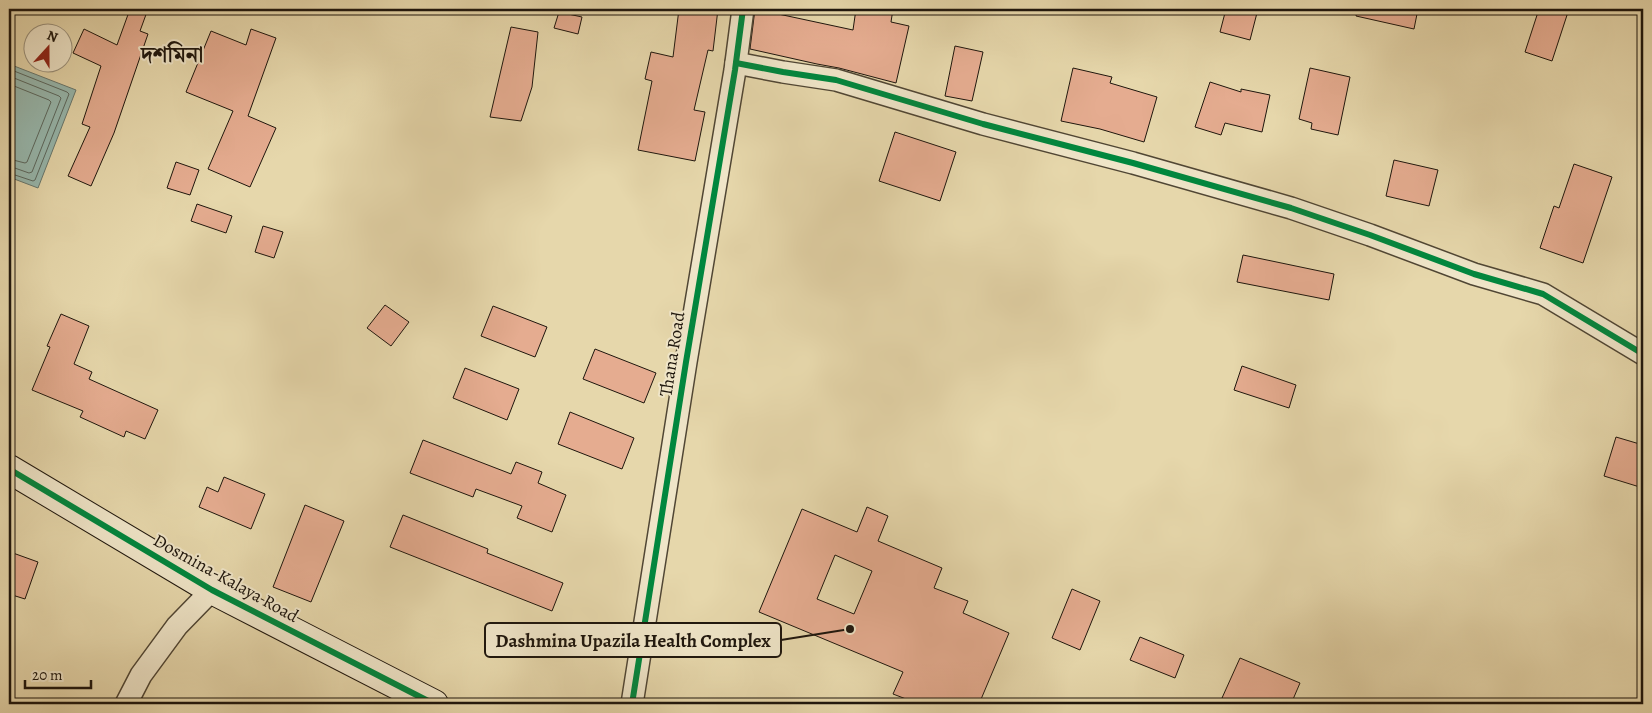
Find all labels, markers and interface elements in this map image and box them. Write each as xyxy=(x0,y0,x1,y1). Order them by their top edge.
north arrow xyxy=(22,22,72,72)
text: N xyxy=(44,26,61,47)
district label: দশমিনা xyxy=(140,40,203,70)
street label: Thana Road xyxy=(653,310,691,398)
street label: Dosmina-Kalaya Road xyxy=(149,528,303,628)
callout: Dashmina Upazila Health Complex xyxy=(485,623,781,657)
text: Dashmina Upazila Health Complex xyxy=(495,628,771,654)
scale bar xyxy=(25,658,91,690)
text: 20 m xyxy=(32,665,63,685)

